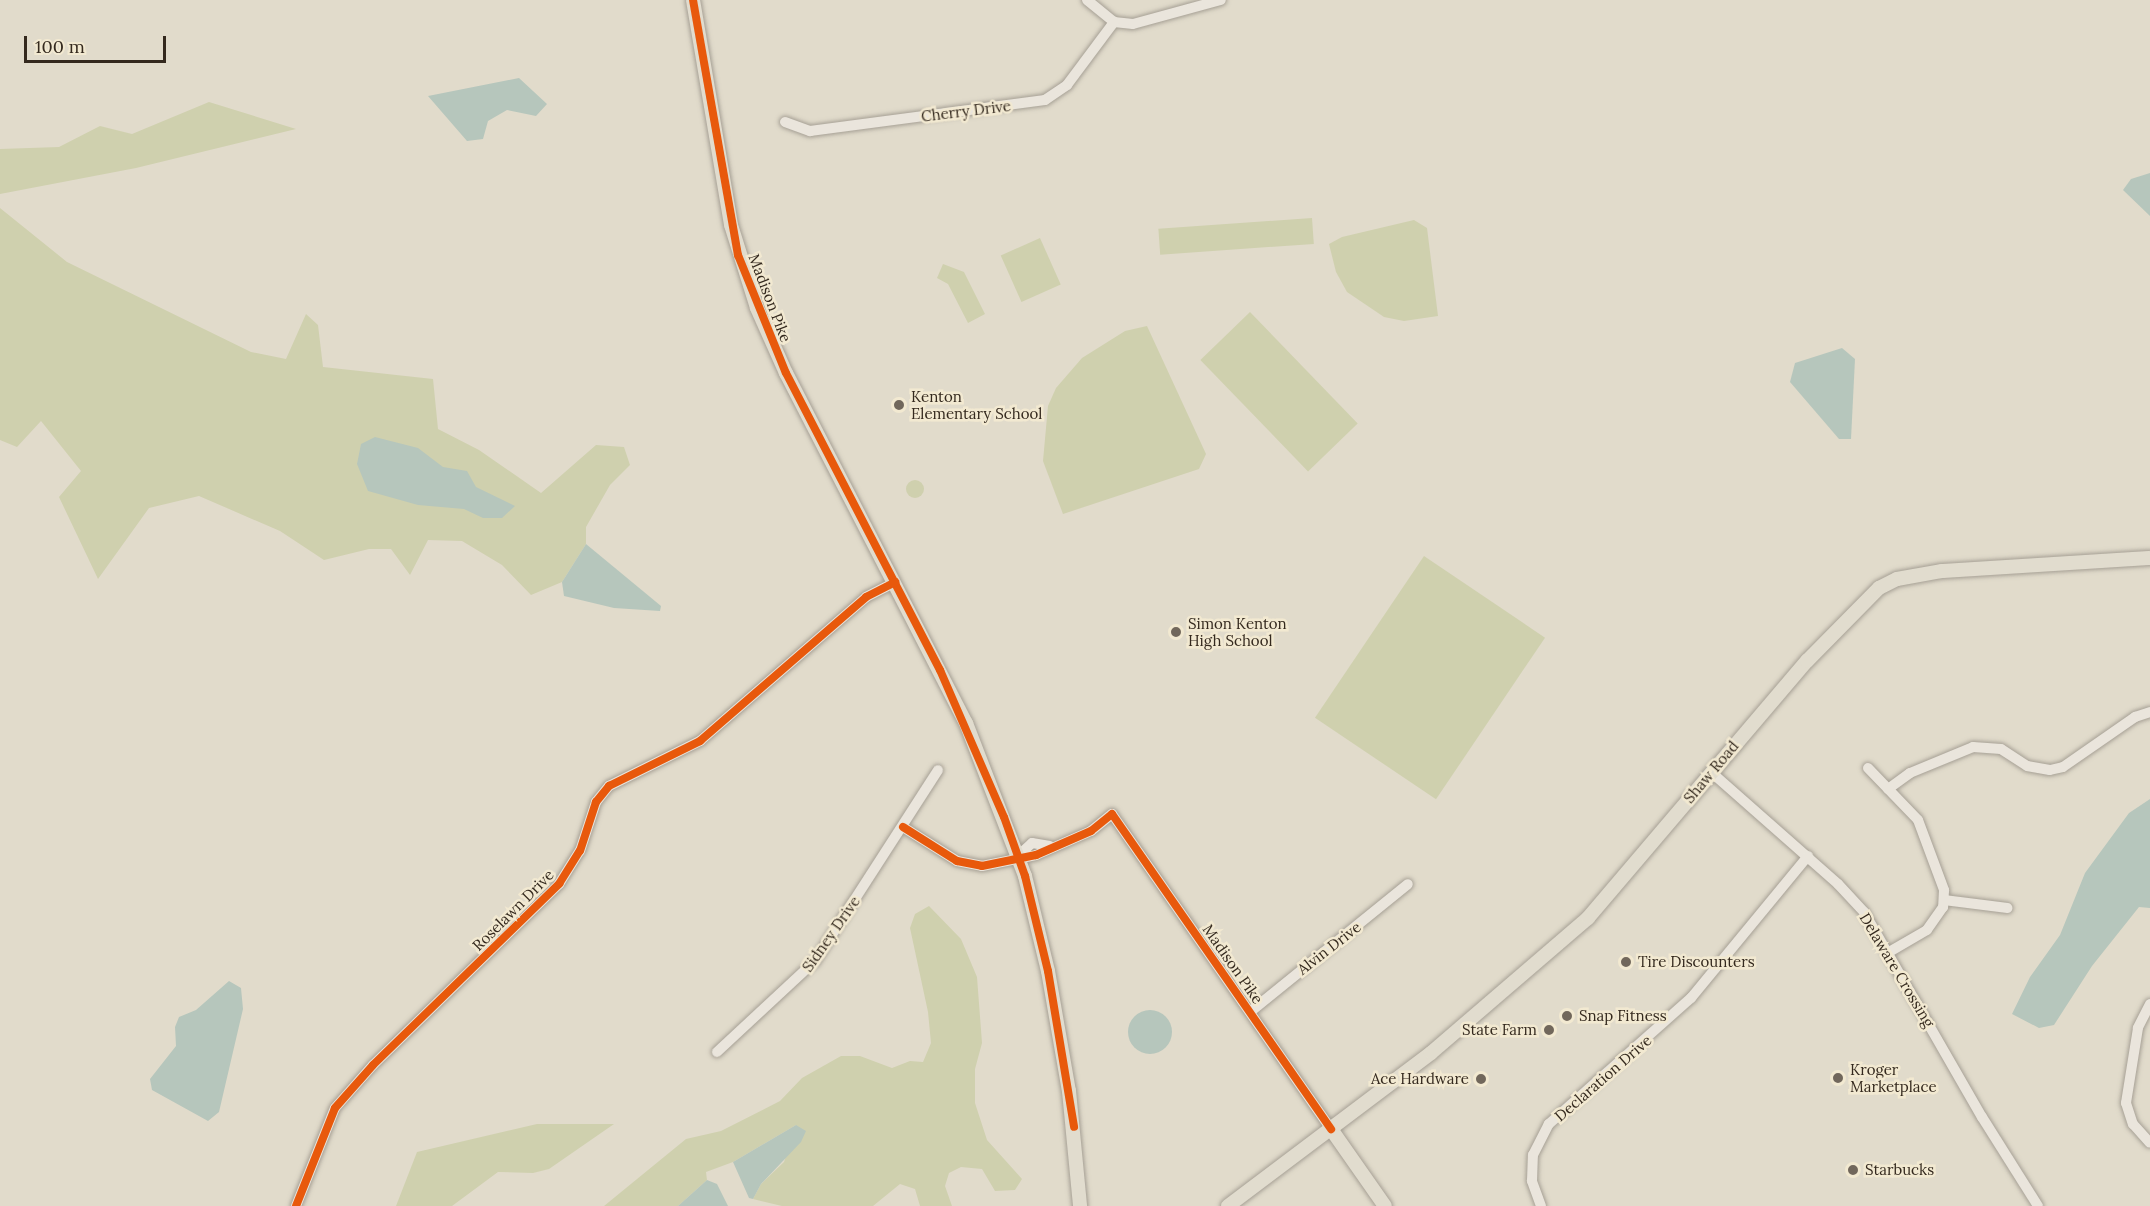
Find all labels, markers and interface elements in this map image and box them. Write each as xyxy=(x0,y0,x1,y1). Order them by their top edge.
scale bar xyxy=(27,24,170,62)
text: 100 m xyxy=(35,35,85,58)
street label: Cherry Drive xyxy=(920,97,1012,125)
street label: Madison Pike xyxy=(745,251,795,345)
place label: Kenton Elementary School xyxy=(911,387,1042,422)
marker: Kenton Elementary School xyxy=(892,398,906,412)
place label: Simon Kenton High School xyxy=(1188,614,1287,649)
marker: Simon Kenton High School xyxy=(1169,625,1183,639)
street label: Shaw Road xyxy=(1680,737,1742,807)
street label: Roselawn Drive xyxy=(469,866,557,954)
street label: Sidney Drive xyxy=(798,893,864,975)
street label: Delaware Crossing xyxy=(1856,910,1938,1030)
street label: Alvin Drive xyxy=(1294,918,1364,978)
street label: Madison Pike xyxy=(1199,921,1267,1007)
place label: Tire Discounters xyxy=(1638,953,1755,971)
marker: Tire Discounters xyxy=(1619,955,1633,969)
place label: Snap Fitness xyxy=(1579,1007,1667,1025)
marker: Snap Fitness xyxy=(1560,1009,1574,1023)
place label: State Farm xyxy=(1462,1021,1537,1039)
marker: State Farm xyxy=(1542,1023,1556,1037)
street label: Declaration Drive xyxy=(1551,1031,1655,1125)
place label: Kroger Marketplace xyxy=(1850,1060,1937,1095)
place label: Ace Hardware xyxy=(1371,1070,1469,1088)
marker: Kroger Marketplace xyxy=(1831,1071,1845,1085)
marker: Ace Hardware xyxy=(1474,1072,1488,1086)
place label: Starbucks xyxy=(1865,1161,1934,1179)
marker: Starbucks xyxy=(1846,1163,1860,1177)

